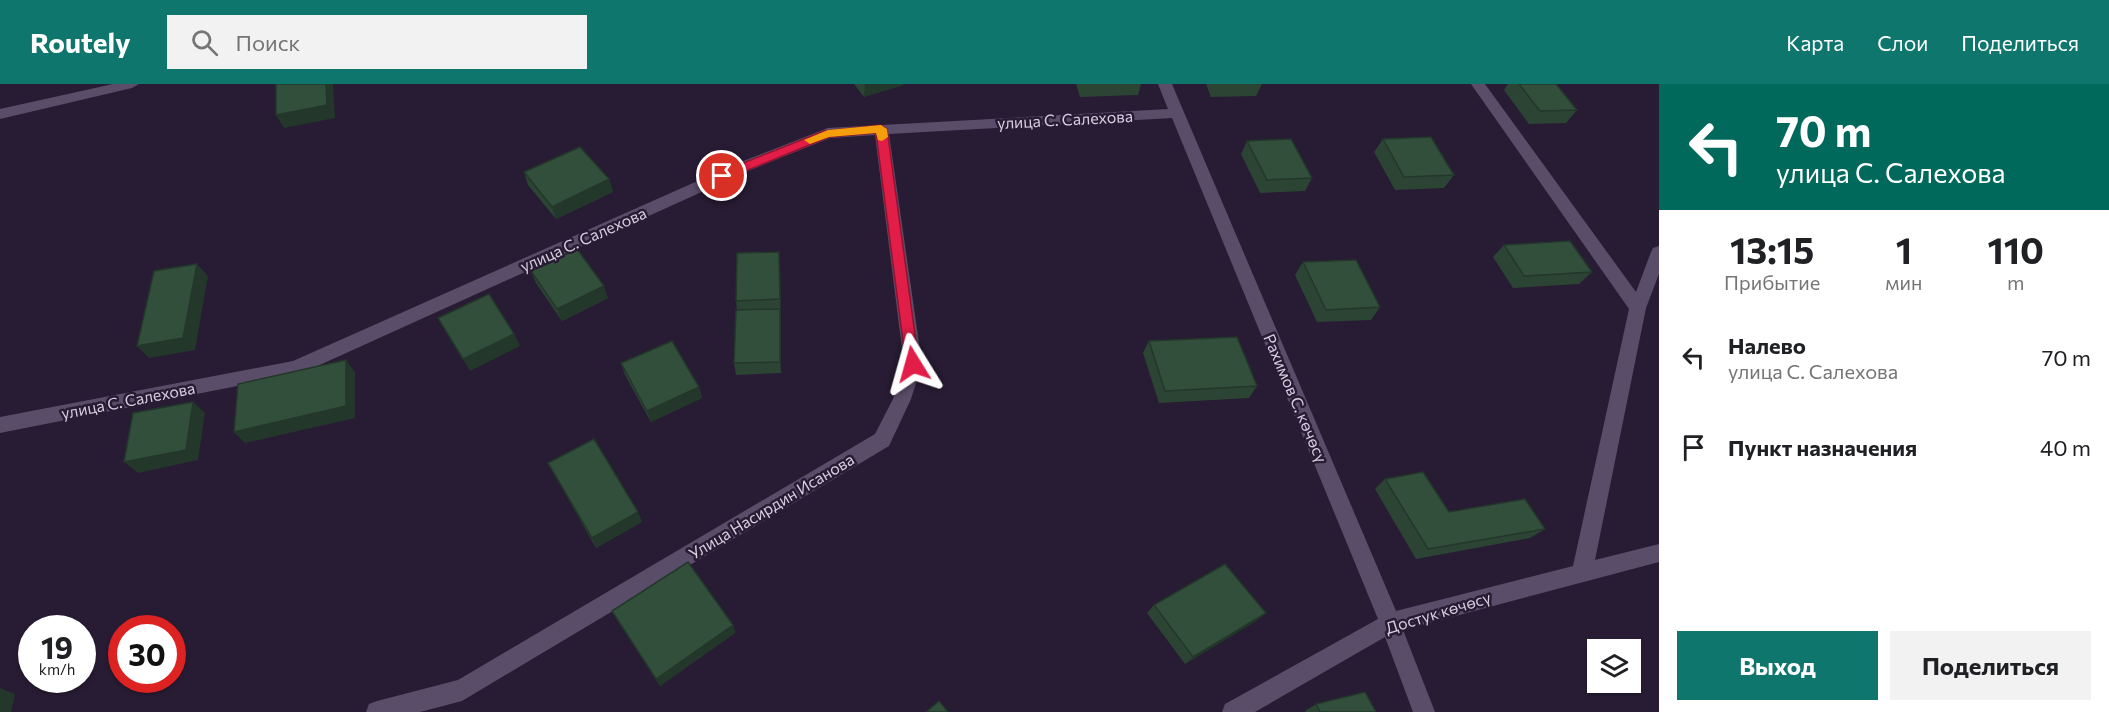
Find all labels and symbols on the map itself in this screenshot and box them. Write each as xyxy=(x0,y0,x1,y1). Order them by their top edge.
street label: улица С. Салехова xyxy=(997,106,1133,132)
pin xyxy=(696,150,747,201)
street label: улица С. Салехова xyxy=(517,203,649,275)
street label: Рахимов С. көчөсү xyxy=(1260,331,1332,465)
position arrow xyxy=(881,332,945,396)
street label: улица С. Салехова xyxy=(59,378,197,422)
street label: Улица Насирдин Исанова xyxy=(685,449,857,563)
street label: Достук көчөсү xyxy=(1383,587,1493,637)
speed limit sign: 30 xyxy=(108,615,186,693)

